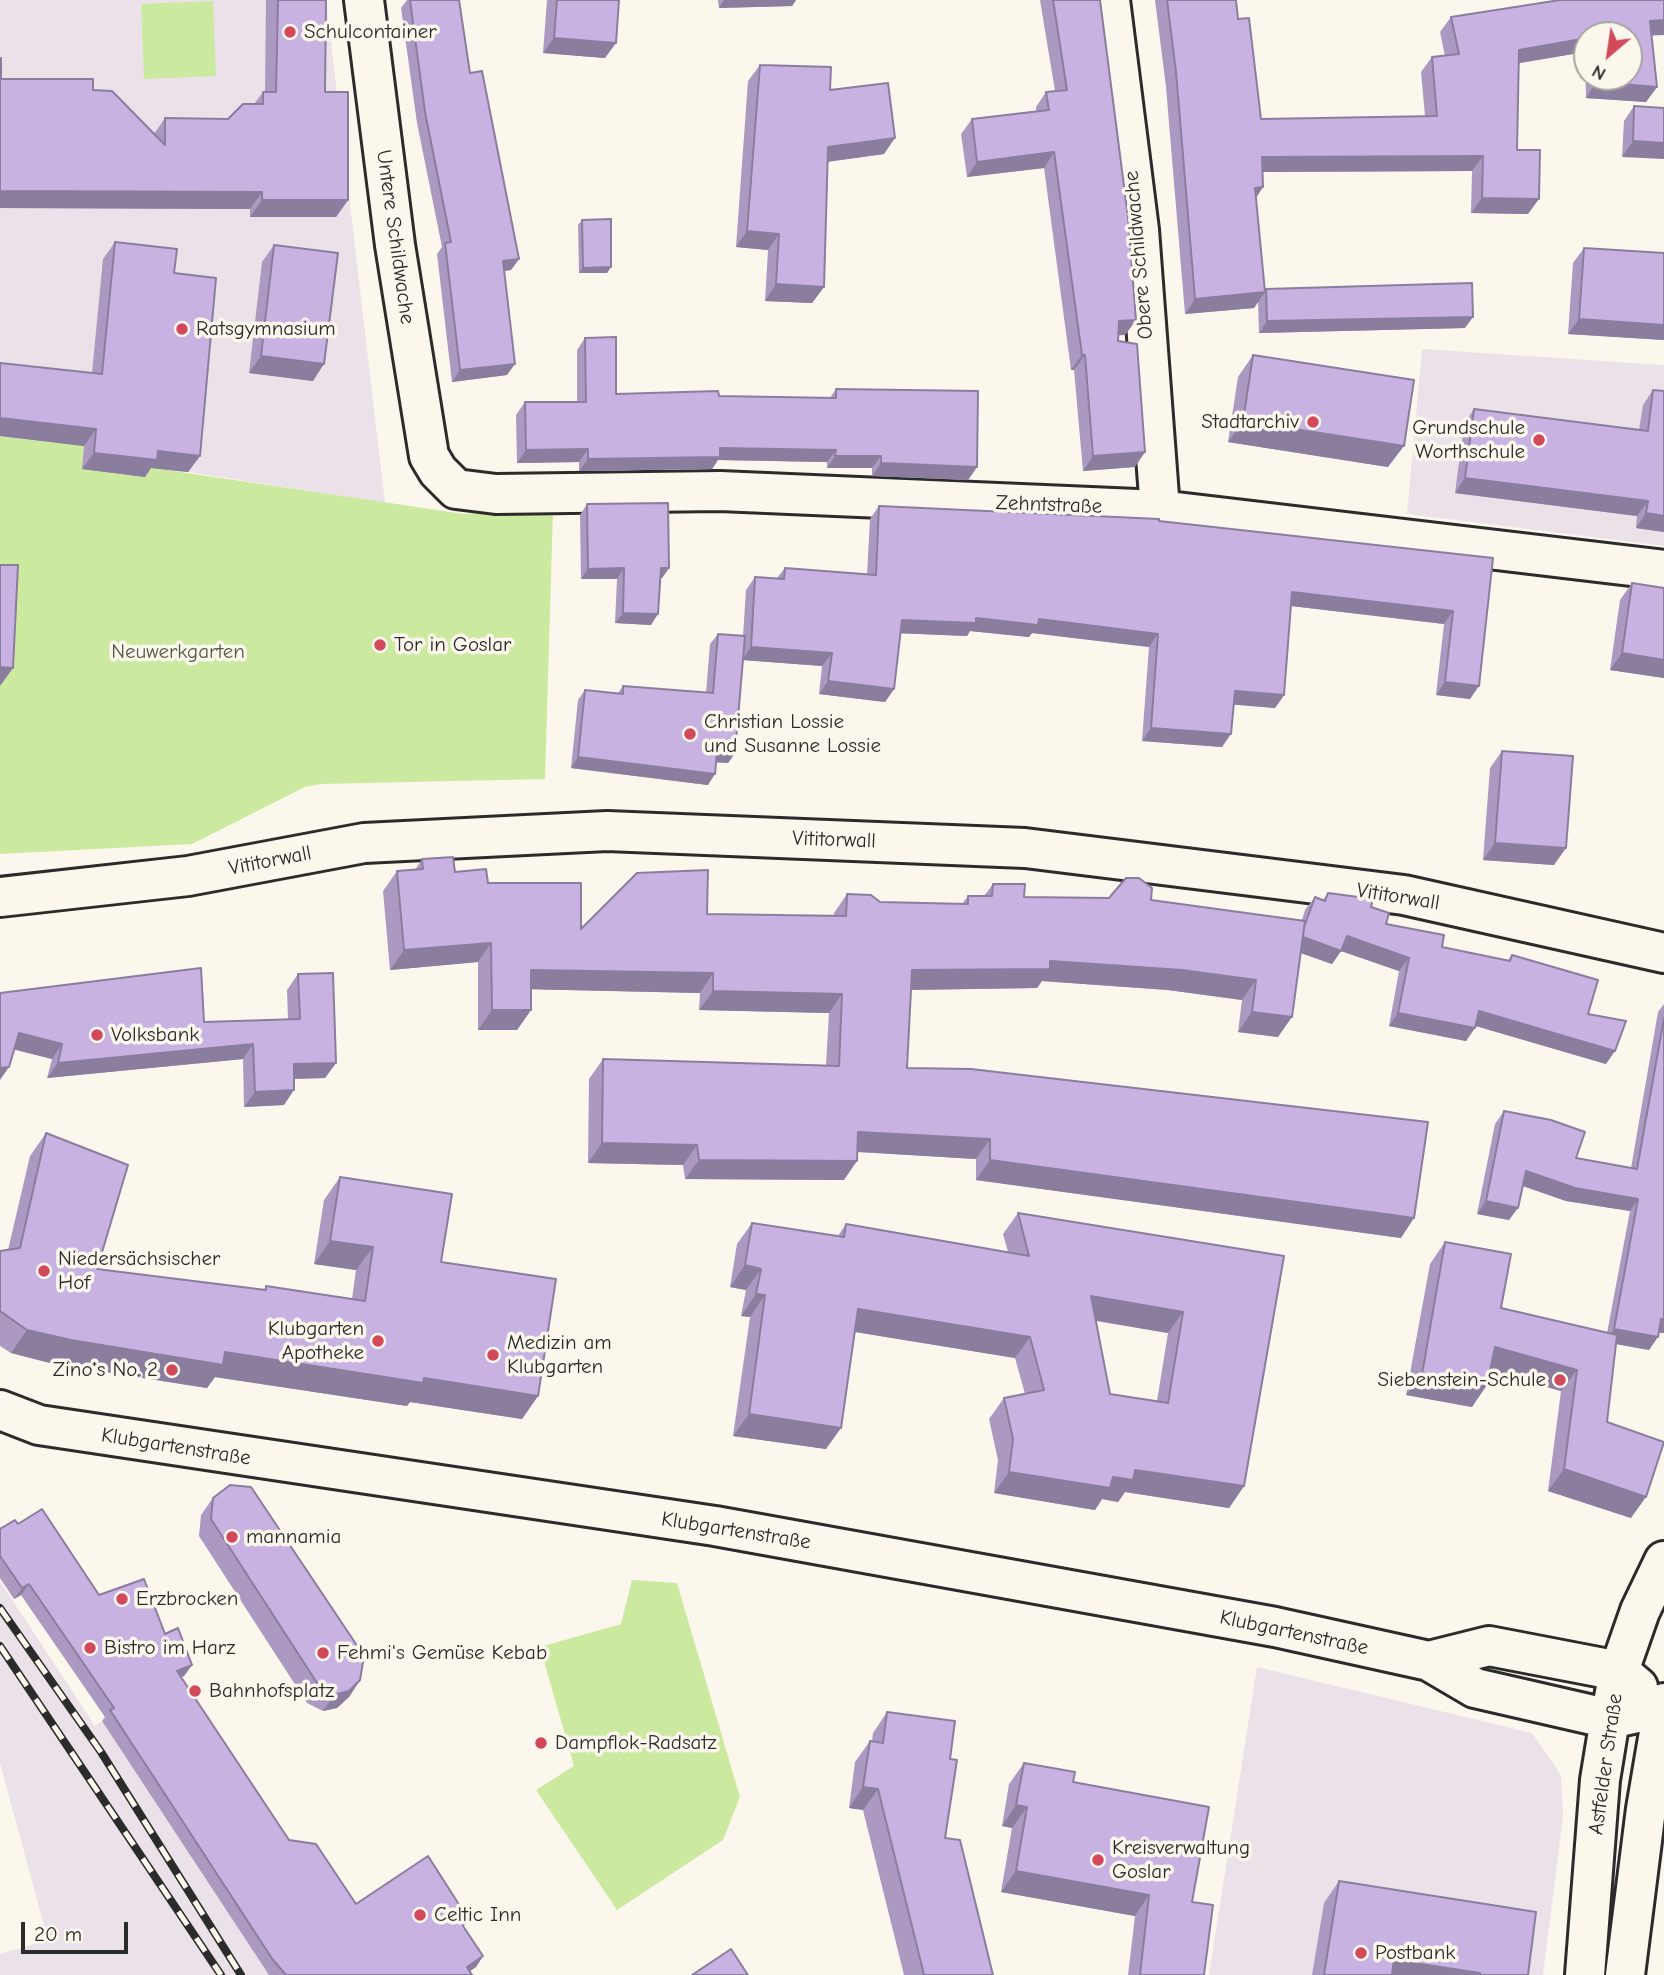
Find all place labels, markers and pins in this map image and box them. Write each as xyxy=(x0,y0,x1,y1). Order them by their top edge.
place label: Schulcontainer xyxy=(304,19,437,45)
marker: Schulcontainer xyxy=(282,24,298,40)
place label: Ratsgymnasium xyxy=(196,316,336,342)
marker: Ratsgymnasium xyxy=(174,321,190,337)
place label: Stadtarchiv xyxy=(1201,409,1299,435)
marker: Stadtarchiv xyxy=(1305,414,1321,430)
place label: Grundschule Worthschule xyxy=(1412,415,1525,465)
marker: Grundschule Worthschule xyxy=(1531,432,1547,448)
place label: Tor in Goslar xyxy=(394,632,511,658)
marker: Tor in Goslar xyxy=(372,637,388,653)
place label: Christian Lossie und Susanne Lossie xyxy=(704,709,881,759)
marker: Christian Lossie und Susanne Lossie xyxy=(682,726,698,742)
place label: Volksbank xyxy=(111,1022,199,1048)
marker: Volksbank xyxy=(89,1027,105,1043)
place label: Niedersächsischer Hof xyxy=(58,1246,220,1296)
marker: Niedersächsischer Hof xyxy=(36,1263,52,1279)
place label: Klubgarten Apotheke xyxy=(268,1316,364,1366)
place label: Medizin am Klubgarten xyxy=(507,1330,612,1380)
marker: Klubgarten Apotheke xyxy=(370,1333,386,1349)
marker: Medizin am Klubgarten xyxy=(485,1347,501,1363)
place label: Zino's No. 2 xyxy=(53,1357,158,1383)
marker: Zino's No. 2 xyxy=(164,1362,180,1378)
place label: Siebenstein-Schule xyxy=(1377,1367,1546,1393)
marker: Siebenstein-Schule xyxy=(1552,1372,1568,1388)
place label: mannamia xyxy=(246,1524,341,1550)
marker: mannamia xyxy=(224,1529,240,1545)
place label: Erzbrocken xyxy=(136,1586,238,1612)
marker: Erzbrocken xyxy=(114,1591,130,1607)
place label: Bistro im Harz xyxy=(104,1635,235,1661)
marker: Bistro im Harz xyxy=(82,1640,98,1656)
place label: Fehmi's Gemüse Kebab xyxy=(337,1640,547,1666)
marker: Fehmi's Gemüse Kebab xyxy=(315,1645,331,1661)
place label: Bahnhofsplatz xyxy=(209,1678,334,1704)
marker: Bahnhofsplatz xyxy=(187,1683,203,1699)
place label: Dampflok-Radsatz xyxy=(555,1730,717,1756)
marker: Dampflok-Radsatz xyxy=(533,1735,549,1751)
place label: Kreisverwaltung Goslar xyxy=(1112,1835,1250,1885)
marker: Kreisverwaltung Goslar xyxy=(1090,1852,1106,1868)
place label: Celtic Inn xyxy=(434,1902,521,1928)
marker: Celtic Inn xyxy=(412,1907,428,1923)
place label: Postbank xyxy=(1375,1940,1455,1966)
marker: Postbank xyxy=(1353,1945,1369,1961)

